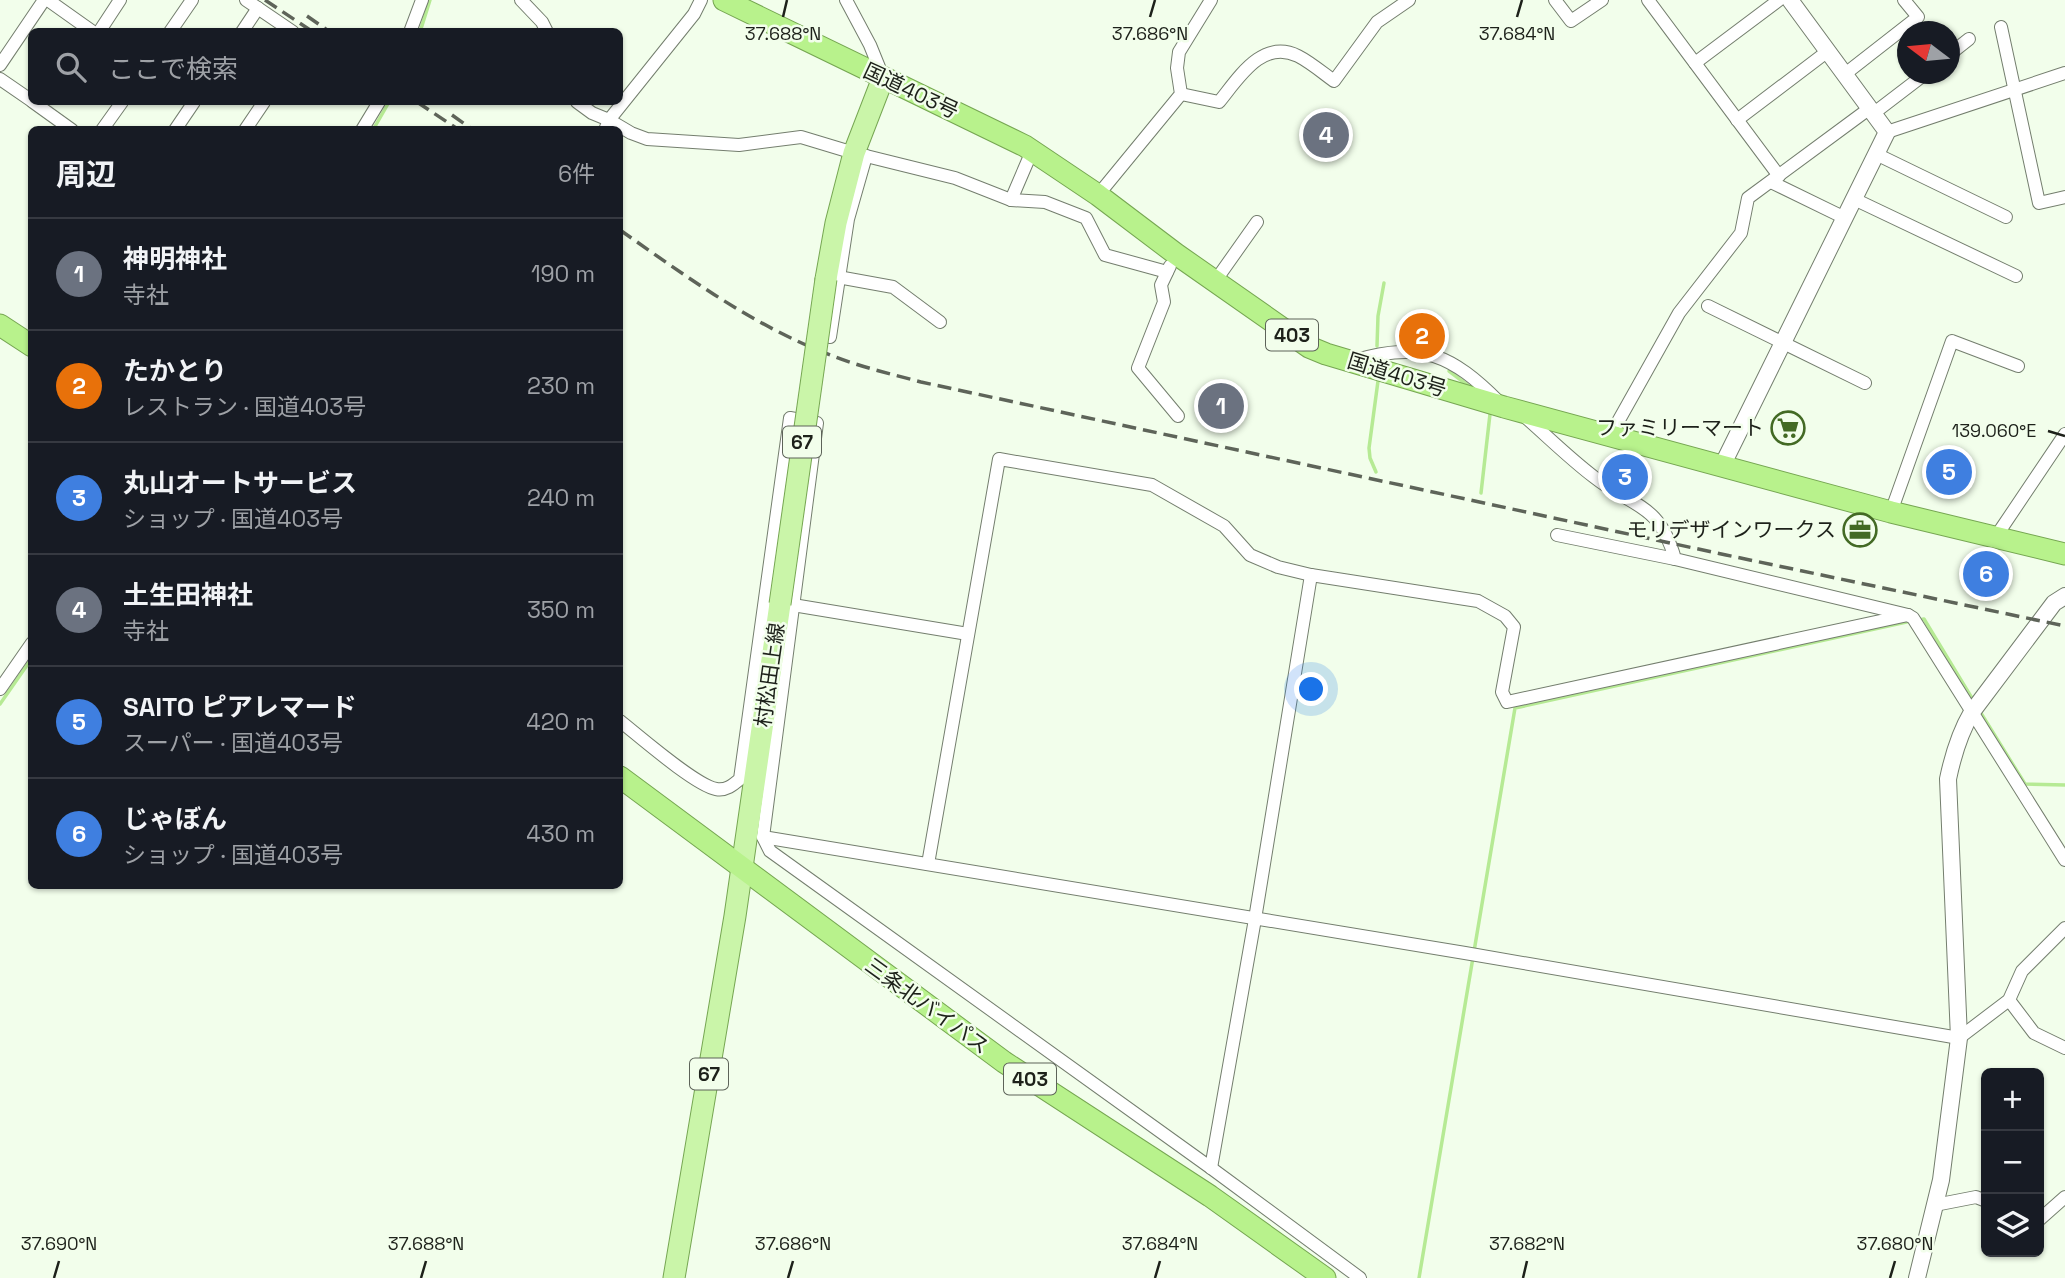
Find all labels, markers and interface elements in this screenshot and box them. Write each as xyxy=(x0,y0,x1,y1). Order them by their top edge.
north arrow xyxy=(1897,21,1960,84)
text: 37.688°N xyxy=(745,22,821,45)
text: 37.686°N xyxy=(1112,22,1188,45)
text: 37.684°N xyxy=(1479,22,1555,45)
search box xyxy=(28,28,623,105)
icon: search xyxy=(52,48,90,86)
text: ここで検索 xyxy=(108,52,238,86)
street label: 国道403号 xyxy=(859,57,963,124)
pin: 4 xyxy=(1303,109,1349,161)
text: 周辺 xyxy=(56,155,116,194)
text: 6件 xyxy=(558,159,595,189)
text: 神明神社 xyxy=(123,242,227,276)
text: 1 xyxy=(74,259,84,289)
text: 190 m xyxy=(531,259,595,289)
text: 寺社 xyxy=(123,280,169,310)
pin: 2 xyxy=(1399,310,1445,362)
road number: 403 xyxy=(1266,320,1318,350)
street label: 国道403号 xyxy=(1344,347,1450,402)
text: たかとり xyxy=(123,354,227,388)
text: 2 xyxy=(72,371,86,401)
text: 230 m xyxy=(527,371,595,401)
pin: 1 xyxy=(1198,380,1244,432)
text: レストラン · 国道403号 xyxy=(123,392,366,422)
supermarket icon: ファミリーマート xyxy=(1769,409,1807,447)
place label: ファミリーマート xyxy=(1596,414,1764,441)
text: 139.060°E xyxy=(1952,419,2036,442)
road number: 67 xyxy=(783,426,821,458)
pin: 5 xyxy=(1926,446,1972,498)
pin: 3 xyxy=(1602,451,1648,503)
text: 丸山オートサービス xyxy=(123,466,357,500)
text: 3 xyxy=(72,483,86,513)
text: 240 m xyxy=(527,483,595,513)
text: ショップ · 国道403号 xyxy=(123,504,343,534)
office icon: モリデザインワークス xyxy=(1841,511,1879,549)
place label: モリデザインワークス xyxy=(1627,516,1836,543)
pin: 6 xyxy=(1963,548,2009,600)
text: 土生田神社 xyxy=(123,578,253,612)
text: 4 xyxy=(72,595,86,625)
text: 350 m xyxy=(527,595,595,625)
text: 寺社 xyxy=(123,616,169,646)
street label: 村松田上線 xyxy=(749,621,790,729)
your location xyxy=(1294,672,1328,706)
text: SAITO ピアレマード xyxy=(123,690,357,724)
text: 5 xyxy=(72,707,86,737)
text: 420 m xyxy=(526,707,595,737)
text: スーパー · 国道403号 xyxy=(123,728,343,758)
text: じゃぼん xyxy=(123,802,227,836)
text: 6 xyxy=(72,819,86,849)
text: 430 m xyxy=(526,819,595,849)
text: ショップ · 国道403号 xyxy=(123,840,343,870)
street label: 三条北バイパス xyxy=(860,952,995,1060)
road number: 67 xyxy=(690,1058,728,1090)
road number: 403 xyxy=(1004,1064,1056,1094)
map controls xyxy=(1981,1068,2044,1257)
button: + xyxy=(1981,1068,2044,1131)
button: − xyxy=(1981,1131,2044,1194)
button: layers xyxy=(1981,1194,2044,1257)
text: 37.690°N xyxy=(21,1232,97,1255)
text: 37.688°N xyxy=(388,1232,464,1255)
text: 37.686°N xyxy=(755,1232,831,1255)
text: 37.684°N xyxy=(1122,1232,1198,1255)
text: 37.682°N xyxy=(1489,1232,1565,1255)
text: 37.680°N xyxy=(1857,1232,1933,1255)

